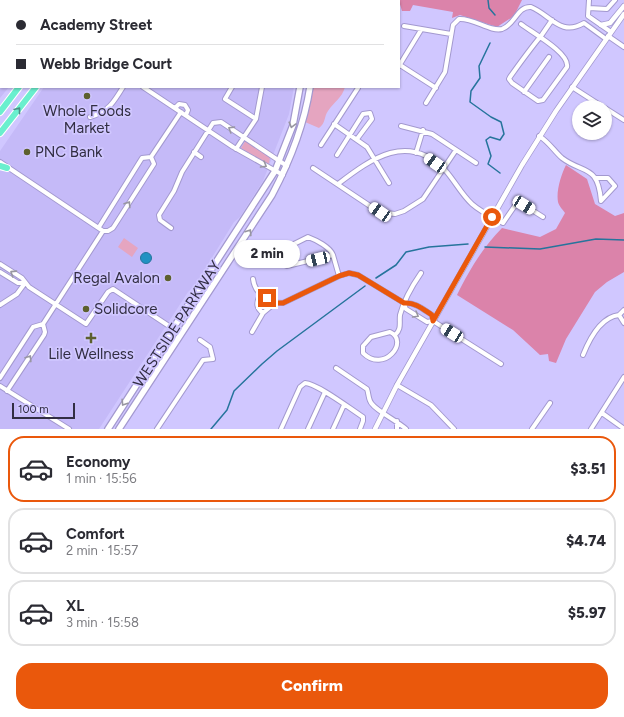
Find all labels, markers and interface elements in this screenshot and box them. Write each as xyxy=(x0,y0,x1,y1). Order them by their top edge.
text: Academy Street xyxy=(40,16,153,34)
text: Webb Bridge Court xyxy=(40,55,172,73)
marker: Whole Foods Market xyxy=(82,91,92,101)
map controls xyxy=(572,100,612,140)
button: layers xyxy=(572,100,612,140)
place label: Whole Foods Market xyxy=(43,102,131,137)
one-way arrow xyxy=(13,107,21,114)
one-way arrow xyxy=(288,121,297,128)
one-way arrow xyxy=(229,126,236,133)
place label: PNC Bank xyxy=(35,143,103,161)
marker: PNC Bank xyxy=(22,147,32,157)
car xyxy=(422,151,448,175)
one-way arrow xyxy=(260,161,267,168)
car xyxy=(511,194,537,216)
car xyxy=(367,200,393,224)
one-way arrow xyxy=(123,202,130,209)
route start xyxy=(483,208,501,226)
one-way arrow xyxy=(244,229,251,236)
callout: 2 min xyxy=(234,240,300,268)
text: 2 min xyxy=(250,246,284,261)
car xyxy=(305,250,331,268)
street label: WESTSIDE PARKWAY xyxy=(129,257,225,391)
place label: Regal Avalon xyxy=(73,269,160,287)
one-way arrow xyxy=(10,270,17,277)
marker: Regal Avalon xyxy=(163,273,173,283)
route end xyxy=(258,289,276,307)
place label: Solidcore xyxy=(94,300,158,318)
marker: Solidcore xyxy=(81,304,91,314)
one-way arrow xyxy=(412,311,419,318)
car xyxy=(439,322,465,344)
marker: Lile Wellness xyxy=(85,332,97,344)
place label: Lile Wellness xyxy=(48,345,134,363)
one-way arrow xyxy=(24,355,31,362)
one-way arrow xyxy=(122,399,129,406)
scale bar xyxy=(12,401,75,420)
text: 100 m xyxy=(18,403,49,416)
icon: car xyxy=(18,451,54,487)
text: Economy xyxy=(66,453,131,471)
text: $3.51 xyxy=(570,460,606,478)
text: 1 min · 15:56 xyxy=(66,471,137,486)
icon: car xyxy=(18,523,54,559)
text: Comfort xyxy=(66,525,125,543)
text: $4.74 xyxy=(566,532,606,550)
text: 2 min · 15:57 xyxy=(66,543,138,558)
icon: car xyxy=(18,595,54,631)
text: XL xyxy=(66,597,84,615)
text: $5.97 xyxy=(568,604,606,622)
text: 3 min · 15:58 xyxy=(66,615,139,630)
button: Confirm xyxy=(16,663,608,709)

